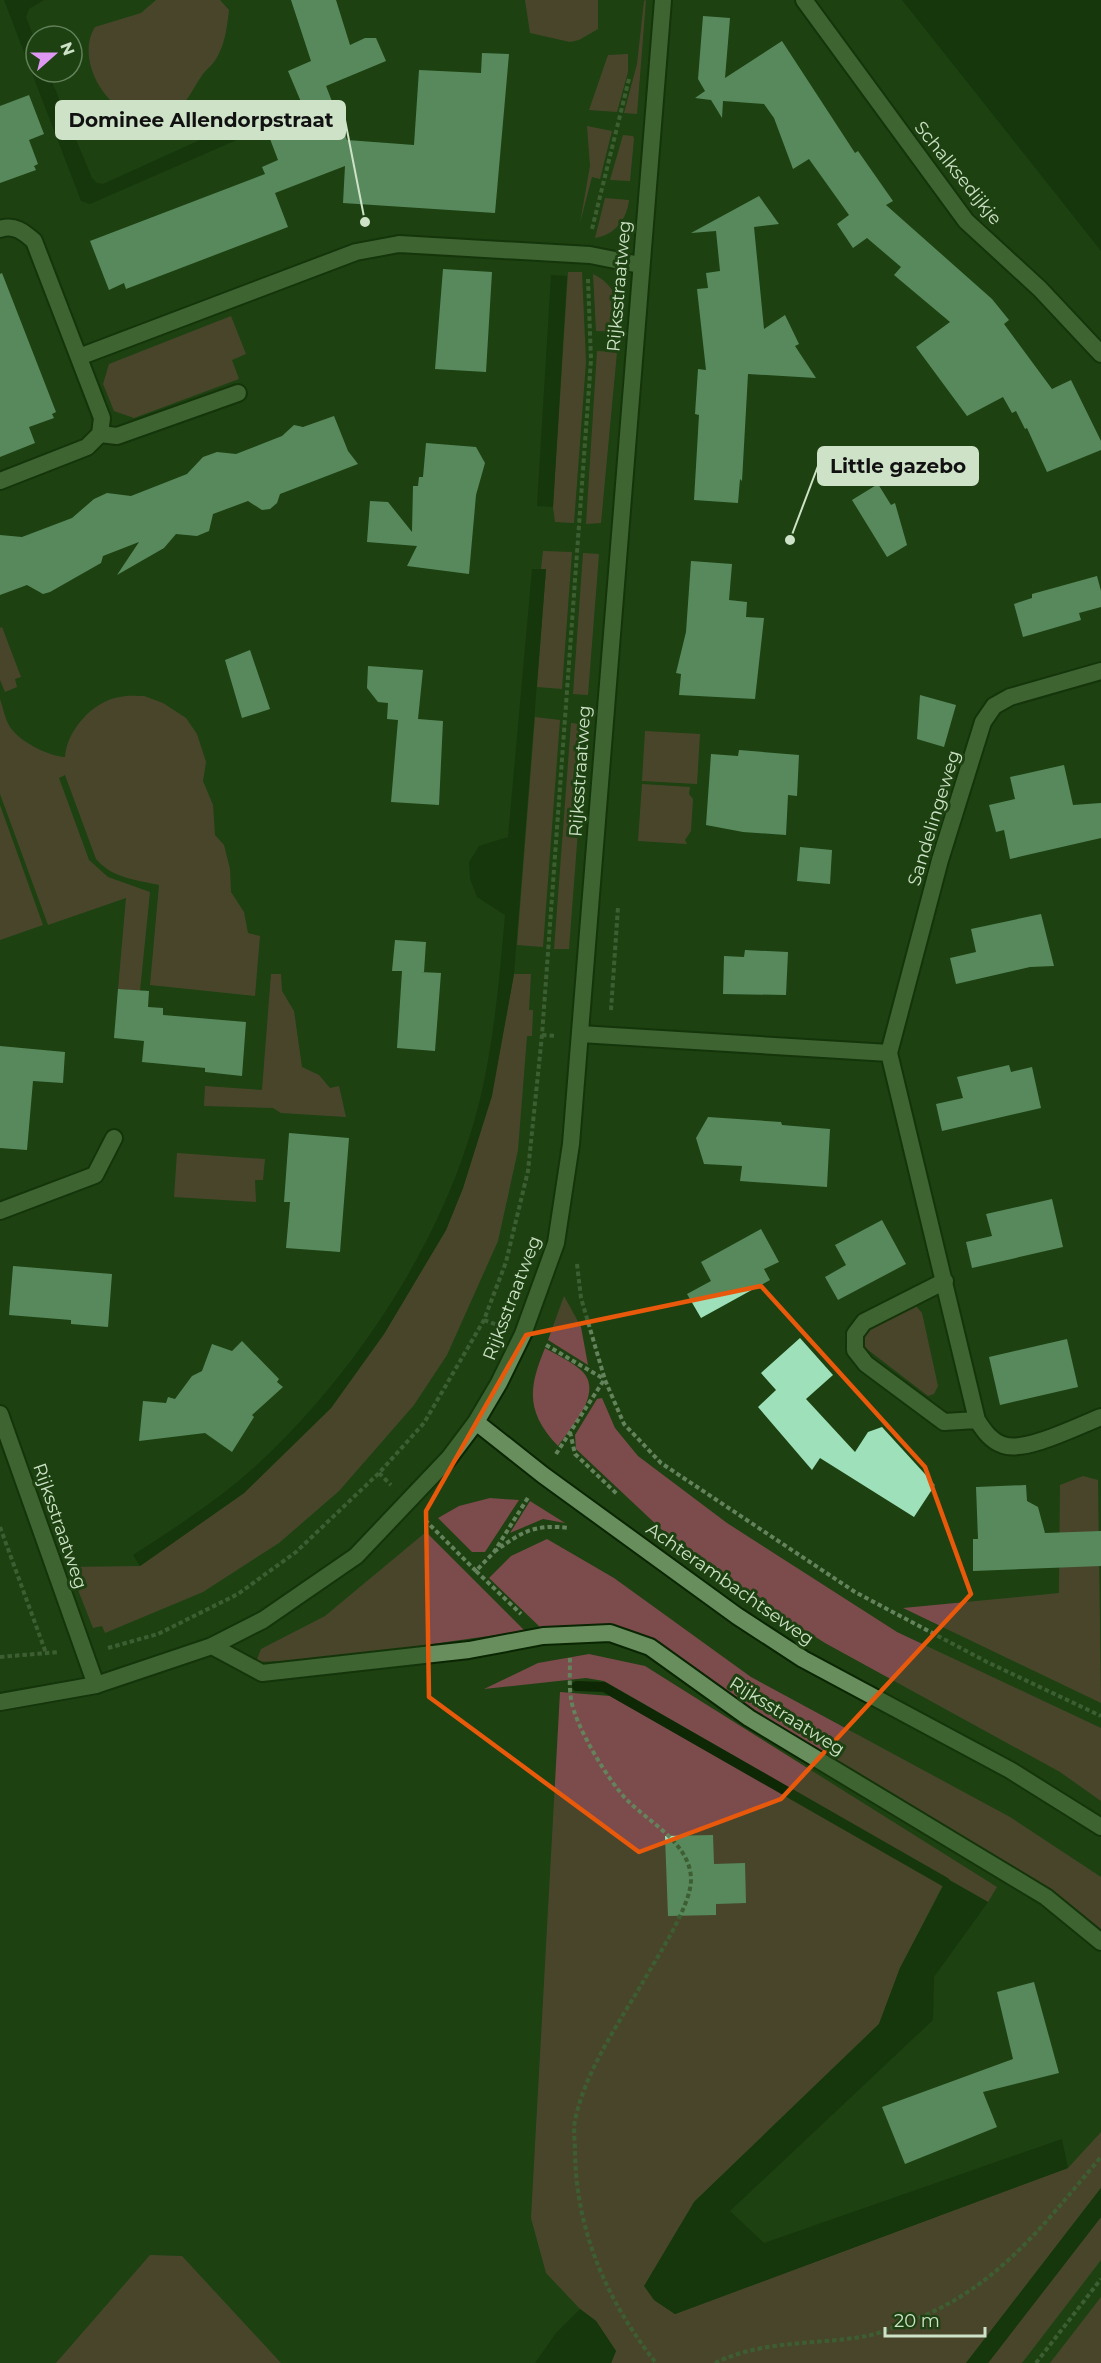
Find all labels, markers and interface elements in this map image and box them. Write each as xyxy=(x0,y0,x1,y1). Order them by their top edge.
north arrow xyxy=(24,24,84,84)
text: N xyxy=(56,39,79,58)
callout: Dominee Allendorpstraat xyxy=(56,101,345,139)
text: Dominee Allendorpstraat xyxy=(68,108,334,132)
street label: Schalksedijkje xyxy=(909,117,1007,229)
street label: Rijksstraatweg xyxy=(602,219,636,353)
callout: Little gazebo xyxy=(818,447,978,485)
text: Little gazebo xyxy=(830,454,966,478)
street label: Rijksstraatweg xyxy=(564,705,596,837)
street label: Sandelingeweg xyxy=(903,748,965,888)
street label: Rijksstraatweg xyxy=(478,1233,546,1363)
street label: Rijksstraatweg xyxy=(28,1460,92,1592)
street label: Achterambachtseweg xyxy=(642,1518,818,1650)
street label: Rijksstraatweg xyxy=(725,1672,849,1760)
scale bar xyxy=(885,2300,986,2338)
text: 20 m xyxy=(894,2310,940,2332)

